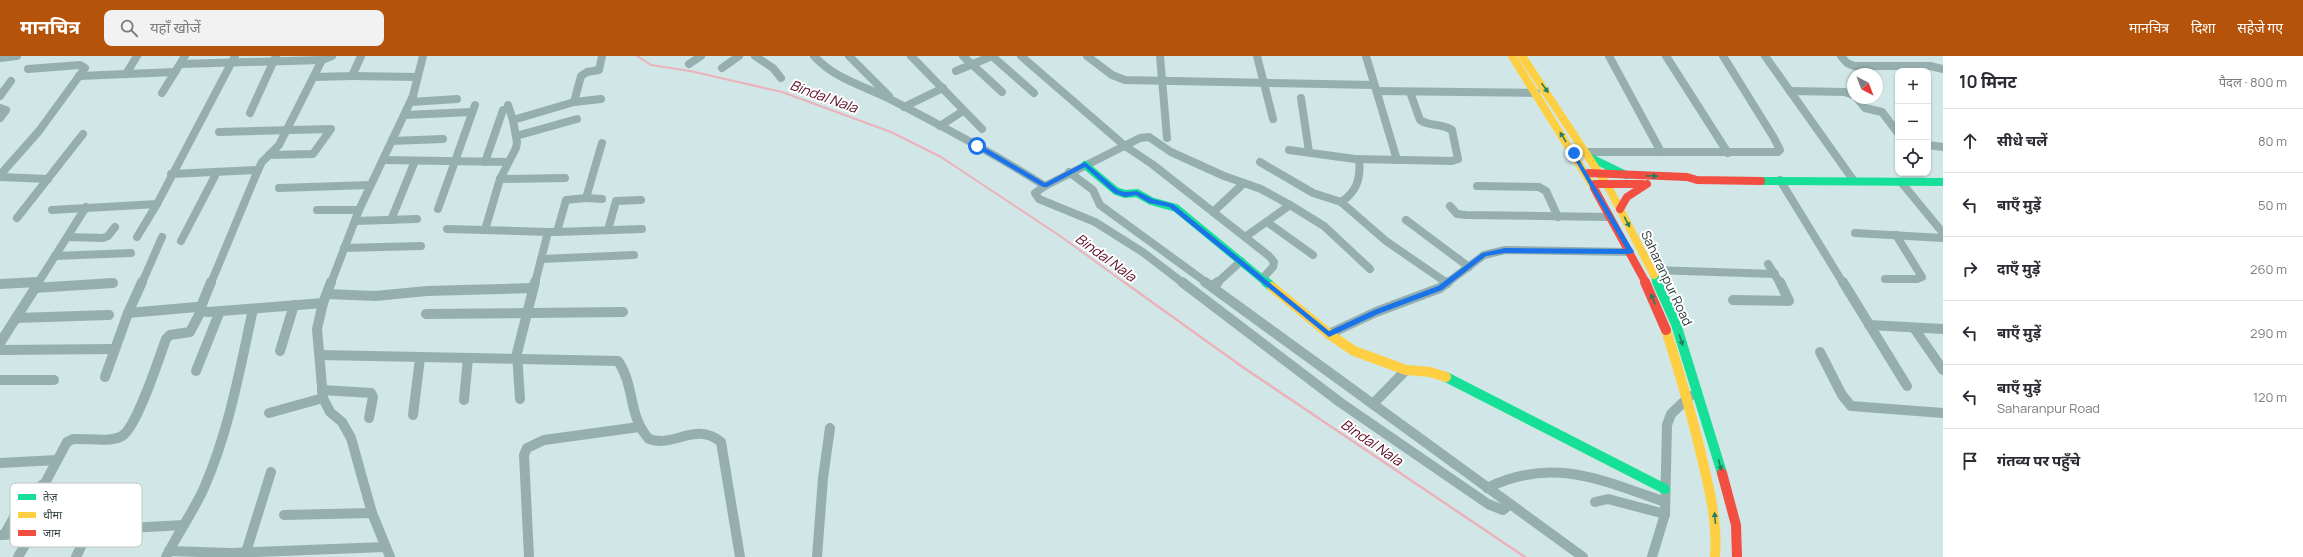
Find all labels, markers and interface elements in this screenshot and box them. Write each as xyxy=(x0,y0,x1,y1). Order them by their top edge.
search box xyxy=(104,10,384,46)
text: मानचित्र xyxy=(20,14,80,40)
icon: search xyxy=(118,17,140,39)
text: यहाँ खोजें xyxy=(150,17,201,38)
text: मानचित्र xyxy=(2129,18,2169,37)
text: दिशा xyxy=(2191,18,2215,37)
text: सहेजे गए xyxy=(2237,18,2283,37)
north arrow xyxy=(1847,68,1883,104)
map controls xyxy=(1895,68,1931,176)
button: + xyxy=(1895,68,1931,104)
text: 10 मिनट xyxy=(1959,70,2017,93)
text: पैदल · 800 m xyxy=(2219,73,2287,91)
water label: Bindal Nala xyxy=(788,75,862,117)
one-way arrow xyxy=(1541,82,1549,93)
button: − xyxy=(1895,104,1931,140)
icon: ahead xyxy=(1959,130,1981,152)
text: सीधे चलें xyxy=(1997,130,2047,151)
one-way arrow xyxy=(1560,131,1567,143)
text: 80 m xyxy=(2258,132,2287,150)
route start xyxy=(968,137,986,155)
button: locate xyxy=(1895,140,1931,176)
route end xyxy=(1565,144,1583,162)
one-way arrow xyxy=(1646,173,1659,179)
icon: left xyxy=(1959,194,1981,216)
text: बाएँ मुड़ें xyxy=(1997,194,2041,215)
text: 50 m xyxy=(2258,196,2287,214)
one-way arrow xyxy=(1624,217,1630,228)
street label: Saharanpur Road xyxy=(1637,227,1697,329)
water label: Bindal Nala xyxy=(1072,229,1141,286)
icon: right xyxy=(1959,258,1981,280)
text: दाएँ मुड़ें xyxy=(1997,258,2040,279)
text: 260 m xyxy=(2250,260,2287,278)
one-way arrow xyxy=(1650,293,1656,305)
icon: left xyxy=(1959,322,1981,344)
text: बाएँ मुड़ें xyxy=(1997,322,2041,343)
text: 290 m xyxy=(2250,324,2287,342)
one-way arrow xyxy=(1678,335,1684,347)
text: बाएँ मुड़ें xyxy=(1997,377,2041,398)
icon: left xyxy=(1959,386,1981,408)
text: 120 m xyxy=(2253,388,2287,406)
text: Saharanpur Road xyxy=(1997,399,2100,417)
water label: Bindal Nala xyxy=(1337,414,1408,470)
icon: arrive xyxy=(1959,450,1981,472)
text: गंतव्य पर पहुँचे xyxy=(1997,450,2080,471)
one-way arrow xyxy=(1717,459,1723,471)
legend xyxy=(10,483,142,547)
text: तेज़ xyxy=(43,489,58,504)
text: धीमा xyxy=(43,507,62,522)
one-way arrow xyxy=(1711,512,1718,524)
text: जाम xyxy=(43,525,61,540)

